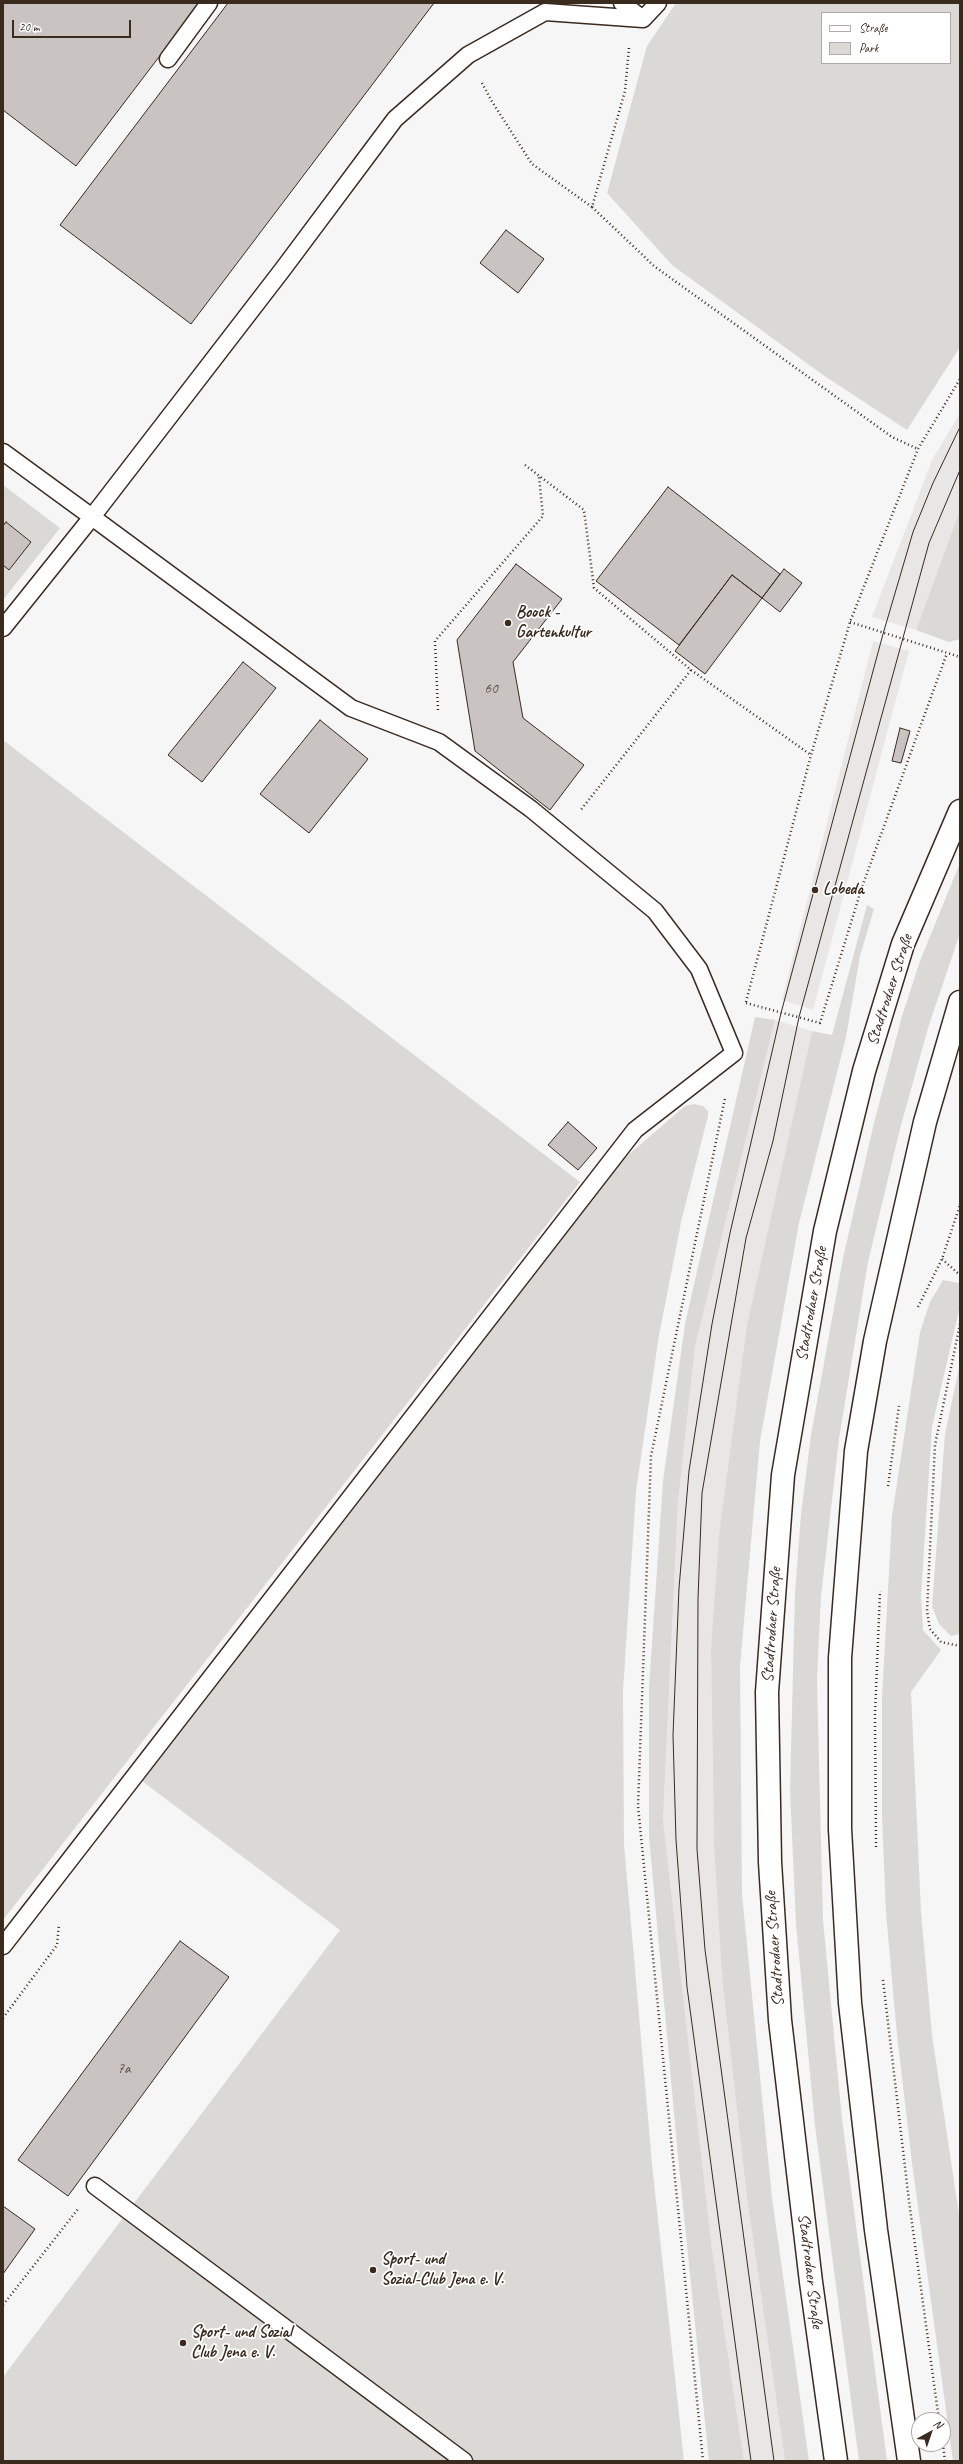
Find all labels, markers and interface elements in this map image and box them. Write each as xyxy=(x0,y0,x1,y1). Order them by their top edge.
scale bar xyxy=(14,12,133,38)
legend xyxy=(821,12,951,64)
text: 20 m xyxy=(19,19,39,35)
text: Straße xyxy=(859,20,887,36)
text: Park xyxy=(859,40,878,56)
place label: Boock - Gartenkultur xyxy=(516,603,591,643)
marker: Boock - Gartenkultur xyxy=(503,618,513,628)
house number: 60 xyxy=(484,680,498,698)
place label: Lobeda xyxy=(823,880,864,900)
marker: Lobeda xyxy=(810,885,820,895)
street label: Stadtrodaer Straße xyxy=(862,932,918,1048)
street label: Stadtrodaer Straße xyxy=(792,1245,832,1363)
street label: Stadtrodaer Straße xyxy=(758,1567,786,1683)
street label: Stadtrodaer Straße xyxy=(761,1891,789,2007)
house number: 7a xyxy=(117,2060,131,2078)
street label: Stadtrodaer Straße xyxy=(793,2212,827,2330)
place label: Sport- und Sozial-Club Jena e. V. xyxy=(381,2250,504,2290)
marker: Sport- und Sozial-Club Jena e. V. xyxy=(368,2265,378,2275)
place label: Sport- und Sozial Club Jena e. V. xyxy=(191,2323,292,2363)
marker: Sport- und Sozial Club Jena e. V. xyxy=(178,2338,188,2348)
north arrow xyxy=(911,2412,951,2452)
text: N xyxy=(931,2416,945,2431)

